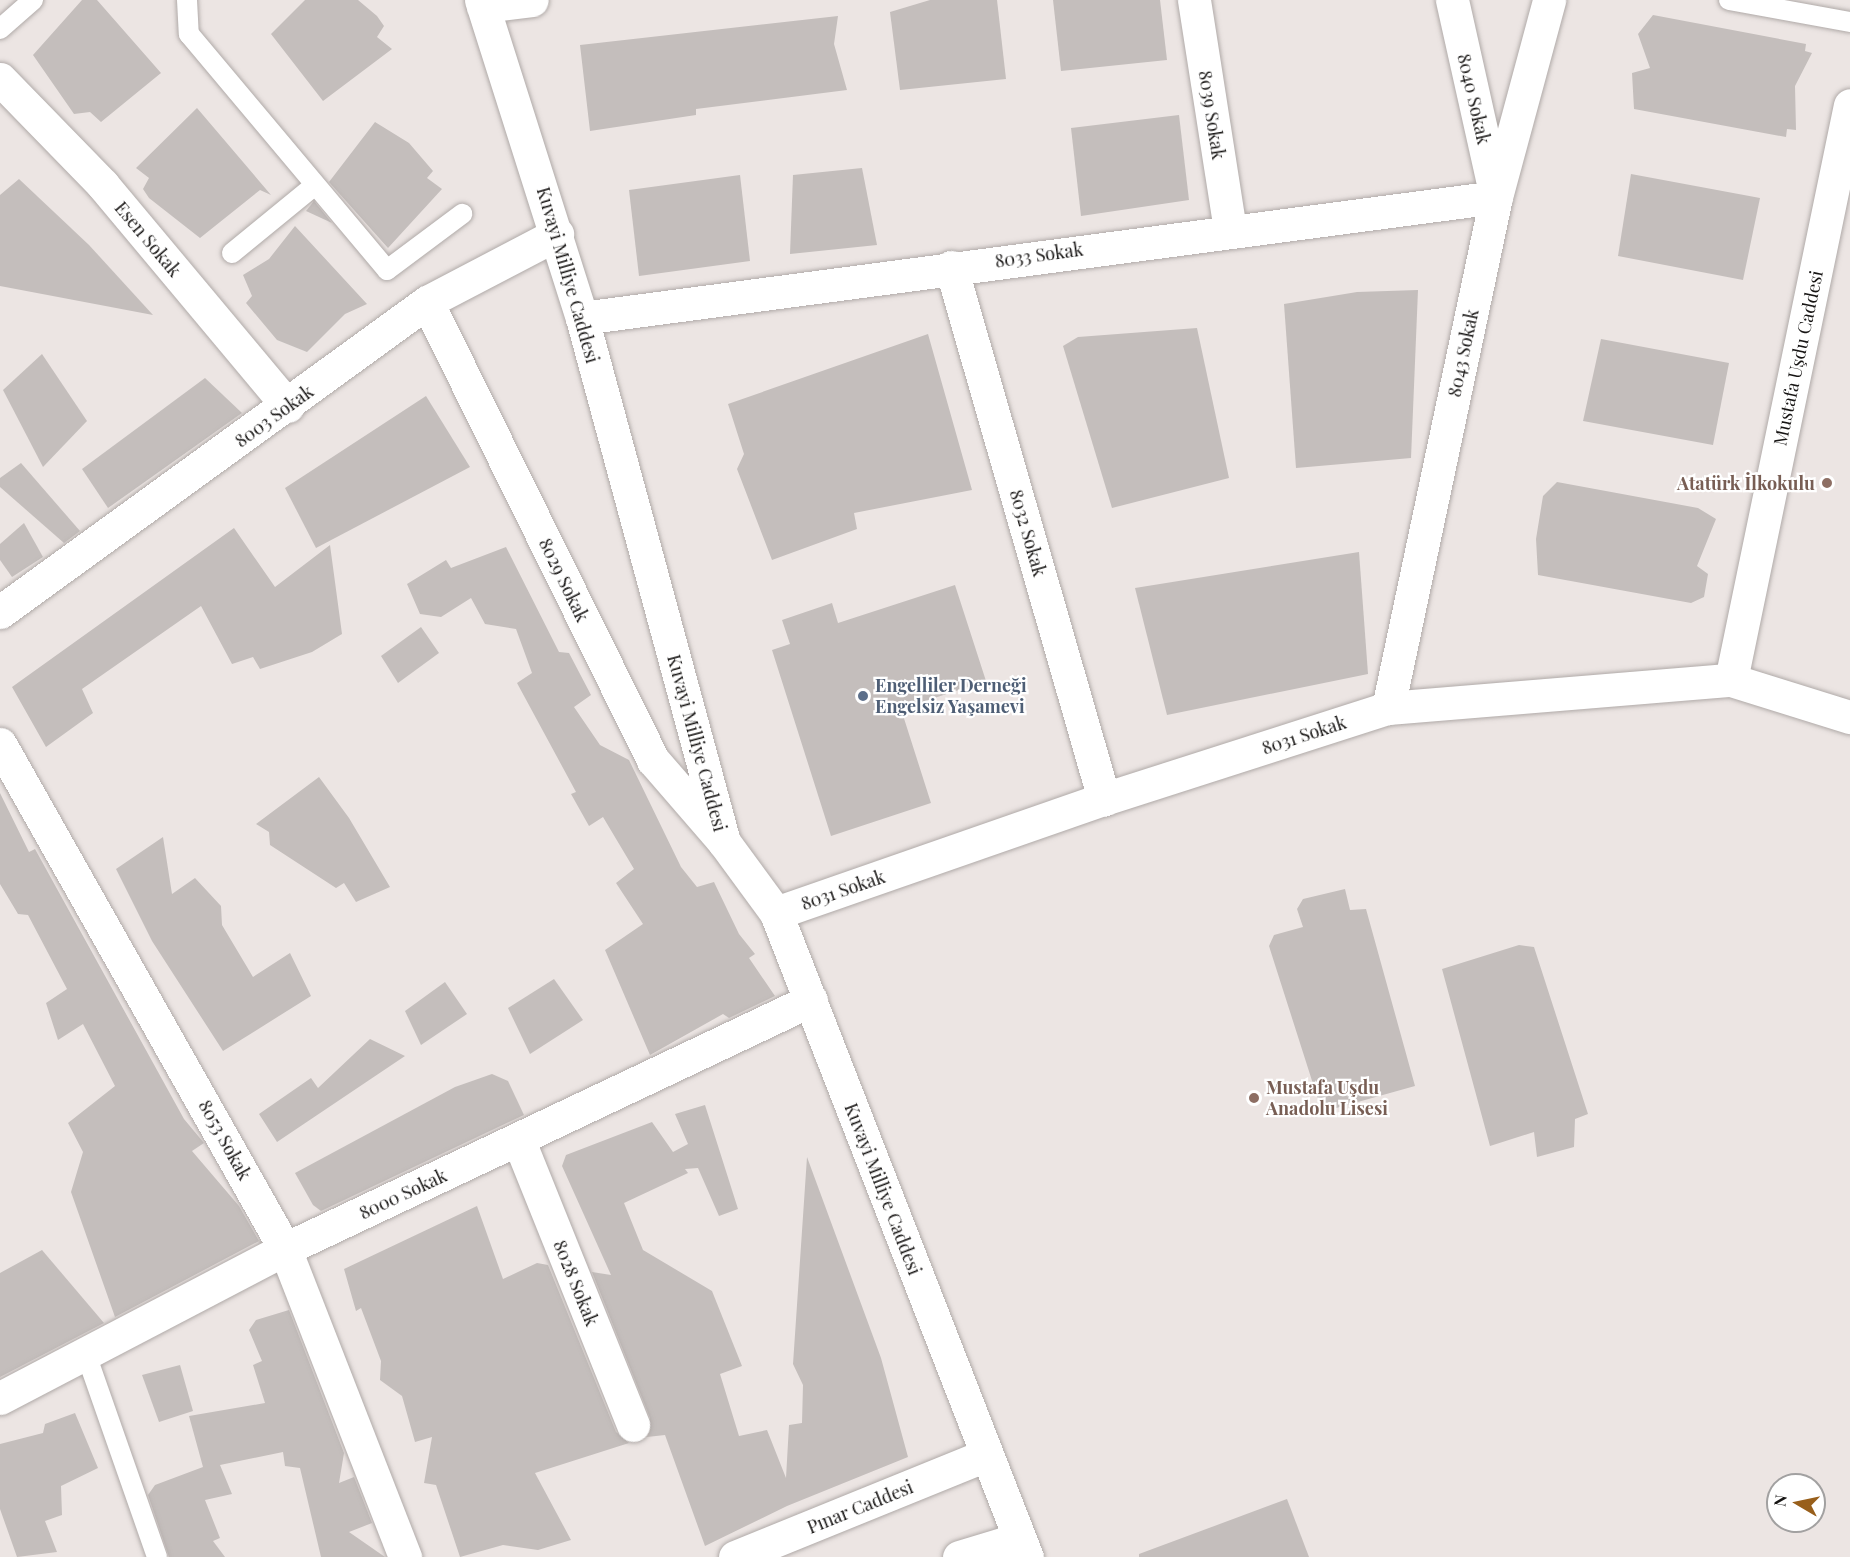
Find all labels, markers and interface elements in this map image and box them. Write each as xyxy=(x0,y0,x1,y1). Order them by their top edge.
street label: 8040 Sokak xyxy=(1453,52,1495,146)
street label: 8039 Sokak xyxy=(1194,69,1230,161)
street label: Kuvayi Milliye Caddesi xyxy=(532,184,604,366)
street label: Esen Sokak xyxy=(110,197,186,281)
street label: 8033 Sokak xyxy=(993,238,1085,272)
street label: Mustafa Uşdu Caddesi xyxy=(1769,268,1827,448)
street label: 8043 Sokak xyxy=(1443,307,1483,399)
street label: 8003 Sokak xyxy=(231,380,317,452)
place label: Atatürk İlkokulu xyxy=(1677,472,1815,494)
marker: Atatürk İlkokulu xyxy=(1820,476,1834,490)
street label: 8032 Sokak xyxy=(1005,487,1051,579)
street label: 8029 Sokak xyxy=(534,535,594,625)
street label: Kuvayi Milliye Caddesi xyxy=(663,652,731,834)
place label: Engelliler Derneği Engelsiz Yaşamevi xyxy=(875,675,1027,718)
marker: Engelliler Derneği Engelsiz Yaşamevi xyxy=(856,689,870,703)
street label: 8031 Sokak xyxy=(1259,711,1349,759)
street label: 8031 Sokak xyxy=(798,866,888,914)
place label: Mustafa Uşdu Anadolu Lisesi xyxy=(1266,1077,1388,1120)
marker: Mustafa Uşdu Anadolu Lisesi xyxy=(1247,1091,1261,1105)
street label: 8053 Sokak xyxy=(194,1096,256,1184)
street label: Kuvayi Milliye Caddesi xyxy=(840,1100,926,1278)
street label: 8000 Sokak xyxy=(356,1164,450,1224)
street label: 8028 Sokak xyxy=(549,1237,603,1329)
north arrow xyxy=(1766,1473,1826,1533)
street label: Pınar Caddesi xyxy=(804,1476,916,1538)
text: N xyxy=(1768,1493,1791,1508)

